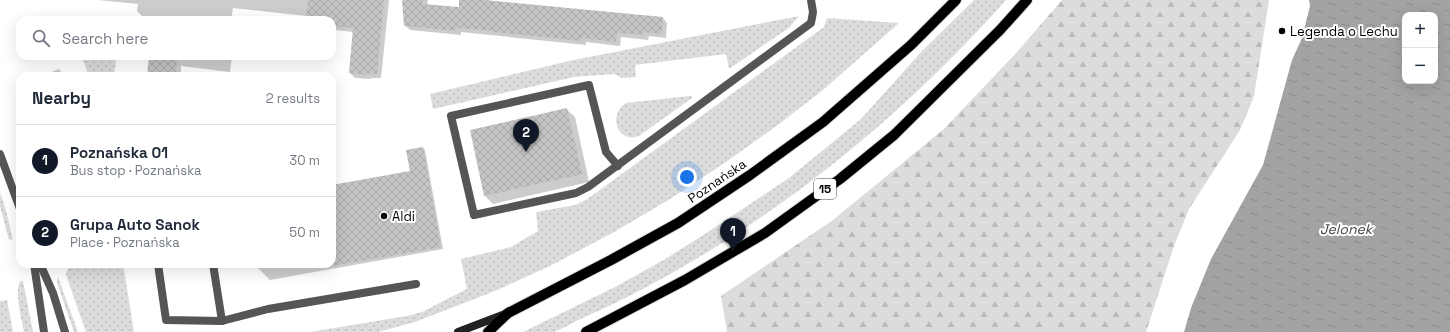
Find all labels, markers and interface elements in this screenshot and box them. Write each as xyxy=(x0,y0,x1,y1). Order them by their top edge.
map controls xyxy=(1402,12,1438,84)
button: + xyxy=(1402,12,1438,48)
search box xyxy=(16,16,336,60)
place label: Legenda o Lechu xyxy=(1290,23,1398,40)
marker: Legenda o Lechu xyxy=(1277,26,1287,36)
icon: search xyxy=(30,27,52,49)
text: Search here xyxy=(62,29,148,48)
button: − xyxy=(1402,48,1438,84)
text: Nearby xyxy=(32,87,91,109)
text: 2 results xyxy=(266,90,320,107)
pin: 2 xyxy=(513,119,539,152)
text: Poznańska 01 xyxy=(70,143,168,162)
text: 1 xyxy=(42,152,48,169)
text: 30 m xyxy=(289,152,320,169)
street label: Poznańska xyxy=(685,155,750,207)
text: Bus stop · Poznańska xyxy=(70,162,201,179)
your location xyxy=(677,167,697,187)
road number: 15 xyxy=(814,179,836,199)
place label: Aldi xyxy=(392,208,415,225)
marker: Aldi xyxy=(379,211,389,221)
text: Grupa Auto Sanok xyxy=(70,215,200,234)
pin: 1 xyxy=(720,218,746,251)
water label: Jelonek xyxy=(1320,220,1374,238)
text: 2 xyxy=(41,224,49,241)
text: 50 m xyxy=(289,224,320,241)
text: Place · Poznańska xyxy=(70,234,180,251)

